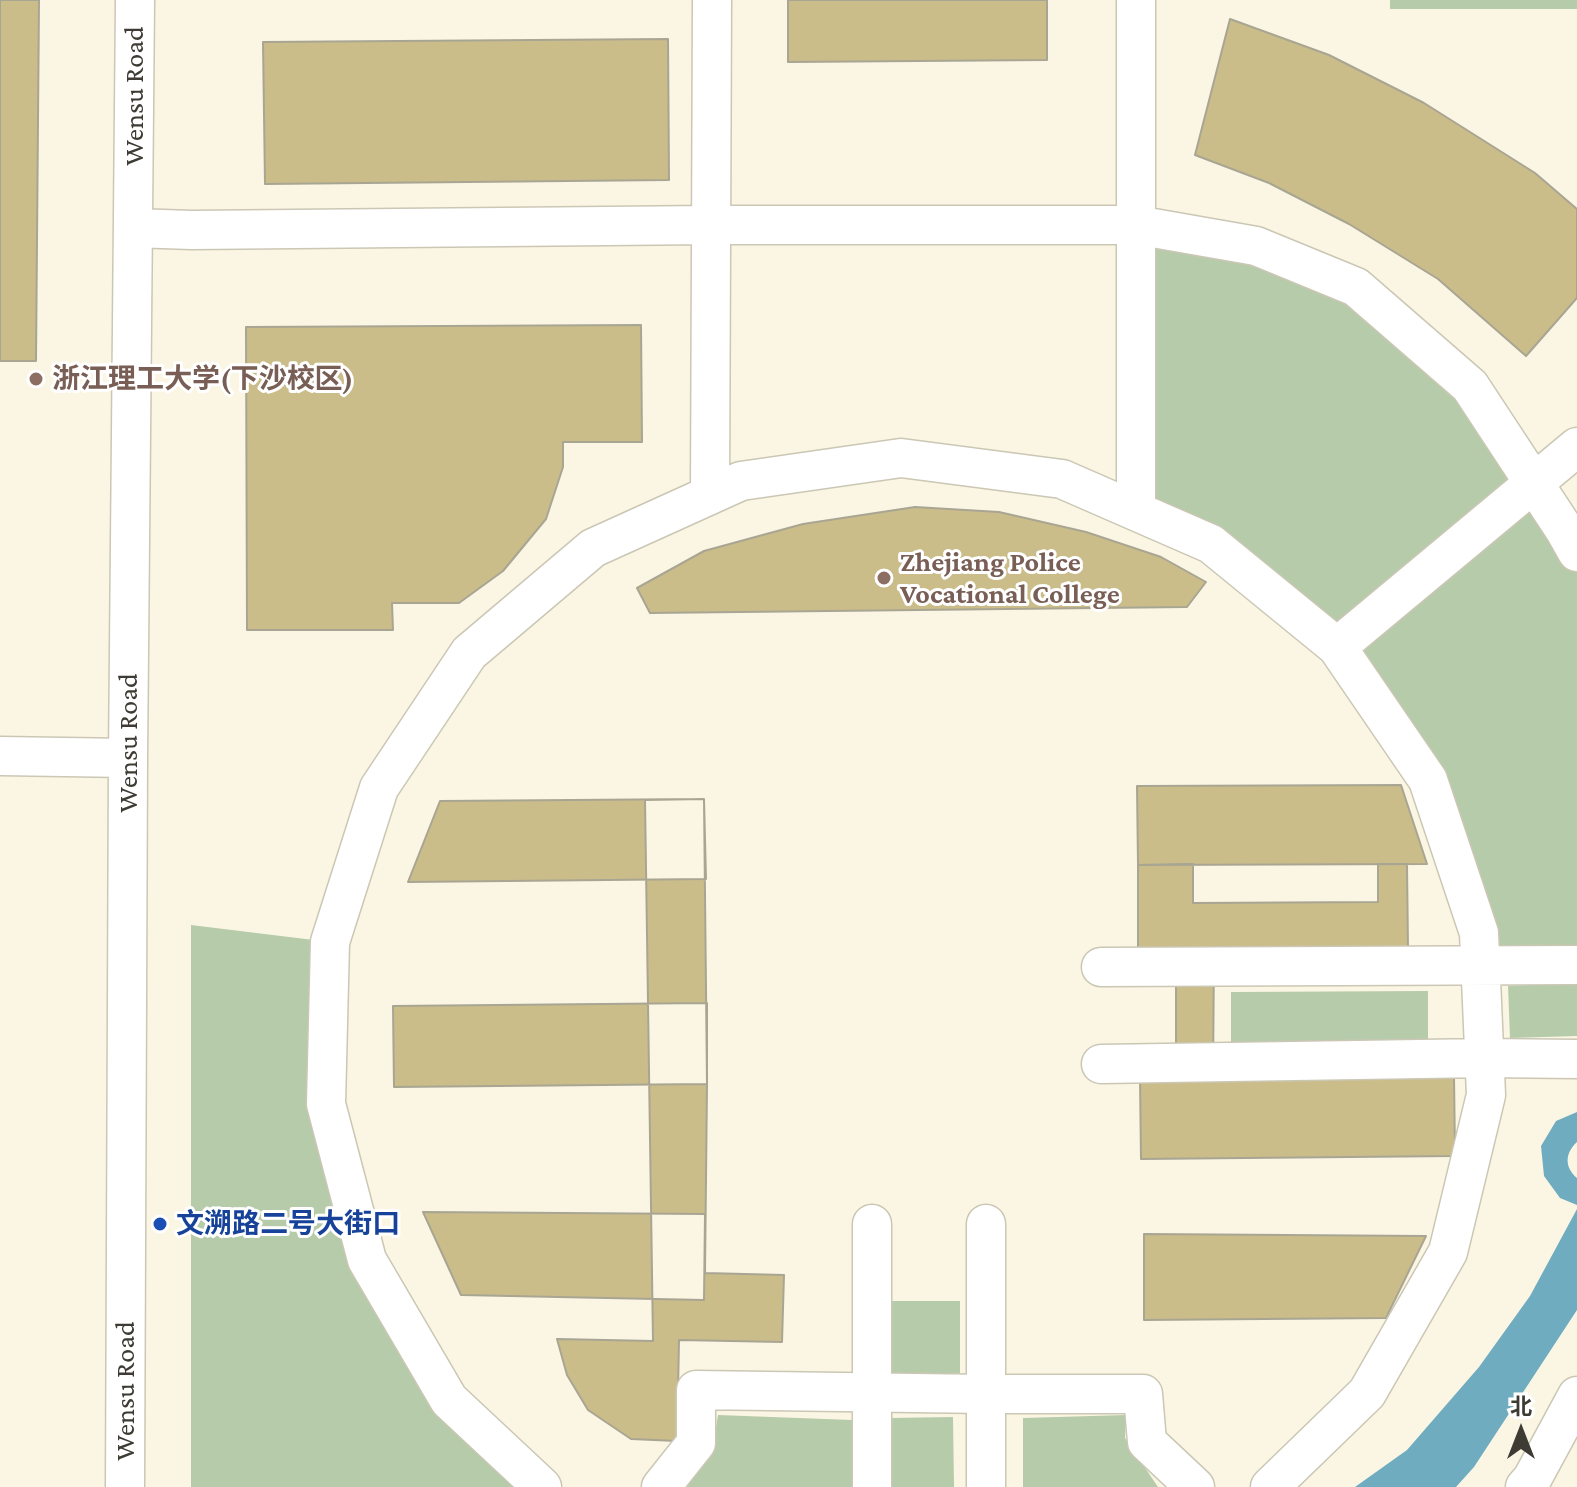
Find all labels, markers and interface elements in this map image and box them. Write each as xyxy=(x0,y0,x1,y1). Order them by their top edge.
street label: Wensu Road xyxy=(117,26,151,166)
place label: 浙江理工大学(下沙校区) xyxy=(52,362,353,396)
marker: 浙江理工大学(下沙校区) xyxy=(27,370,45,388)
place label: Zhejiang Police Vocational College xyxy=(900,545,1120,611)
marker: Zhejiang Police Vocational College xyxy=(875,569,893,587)
street label: Wensu Road xyxy=(111,673,145,813)
place label: 文溯路二号大街口 xyxy=(176,1207,400,1241)
marker: 文溯路二号大街口 xyxy=(151,1215,169,1233)
street label: Wensu Road xyxy=(108,1321,142,1461)
north arrow xyxy=(1481,1391,1561,1471)
text: 北 xyxy=(1510,1394,1532,1419)

